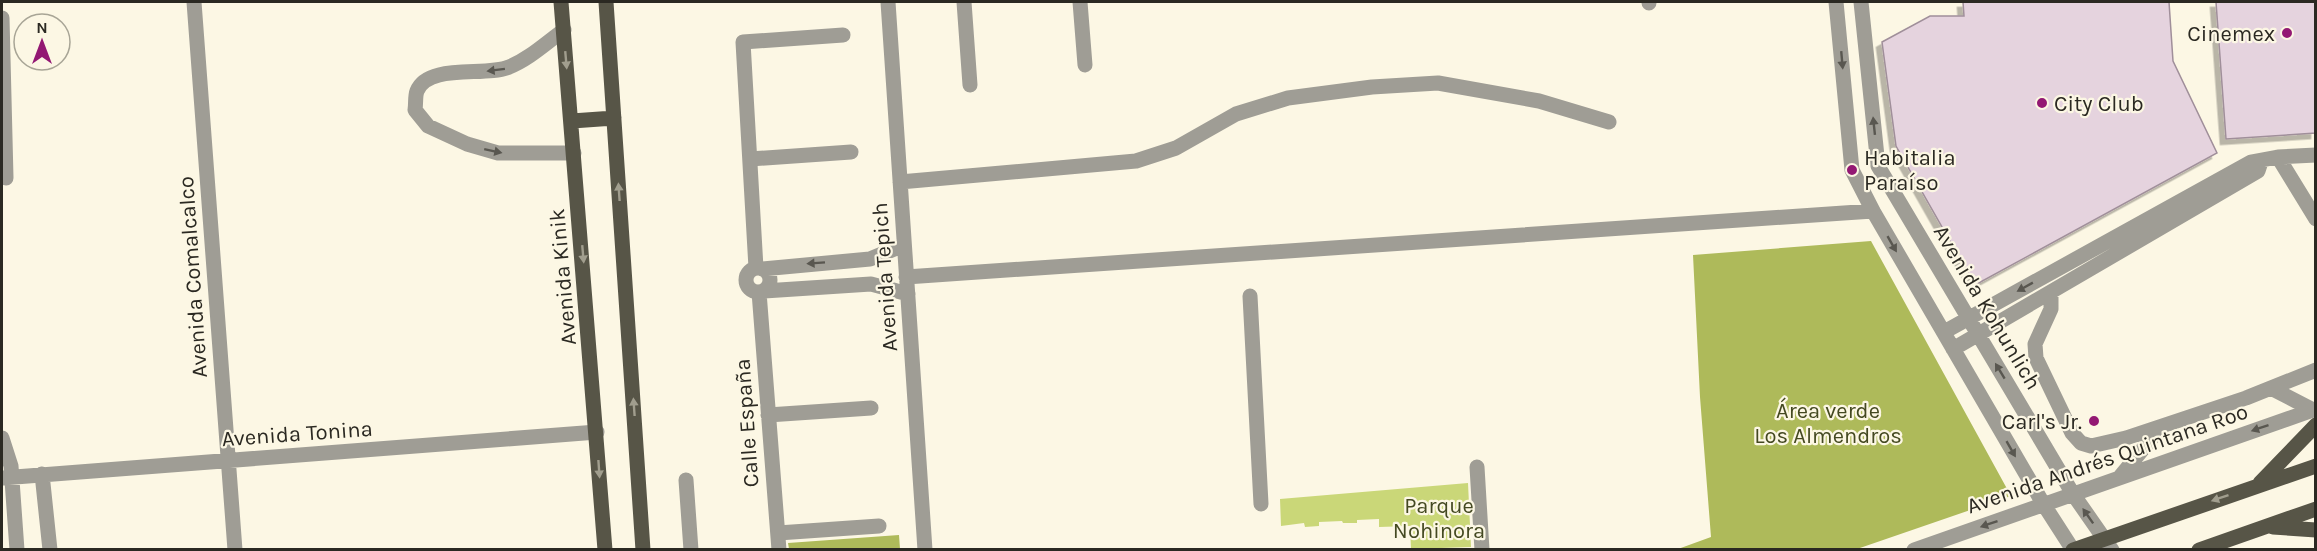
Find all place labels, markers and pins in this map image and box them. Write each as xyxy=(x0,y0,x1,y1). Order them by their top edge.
place label: Cinemex xyxy=(2187,21,2275,47)
marker: Cinemex xyxy=(2280,26,2294,40)
place label: City Club xyxy=(2054,91,2144,117)
marker: City Club xyxy=(2035,96,2049,110)
place label: Habitalia Paraíso xyxy=(1864,145,1956,196)
marker: Habitalia Paraíso xyxy=(1845,163,1859,177)
place label: Carl's Jr. xyxy=(2002,409,2082,435)
marker: Carl's Jr. xyxy=(2087,414,2101,428)

